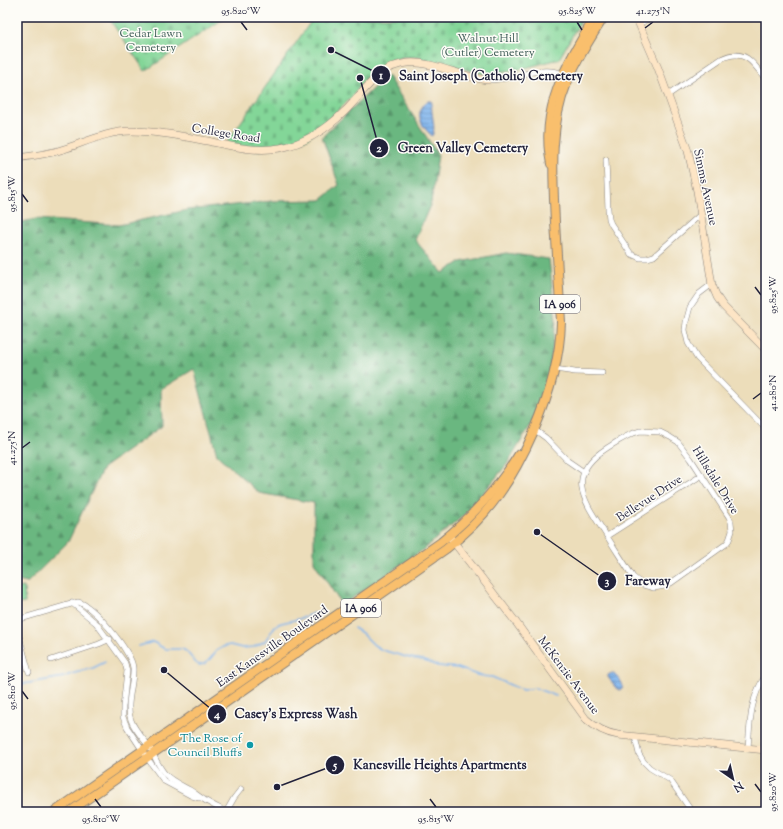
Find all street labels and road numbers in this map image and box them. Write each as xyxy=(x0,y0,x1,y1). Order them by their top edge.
street label: College Road xyxy=(190,120,262,148)
street label: Simms Avenue xyxy=(688,147,722,228)
road number: IA 906 xyxy=(540,295,580,313)
street label: Hillsdale Drive xyxy=(687,443,743,518)
street label: Bellevue Drive xyxy=(613,471,686,527)
road number: IA 906 xyxy=(341,599,381,617)
street label: East Kanesville Boulevard xyxy=(213,601,332,692)
street label: McKenzie Avenue xyxy=(533,633,604,719)

